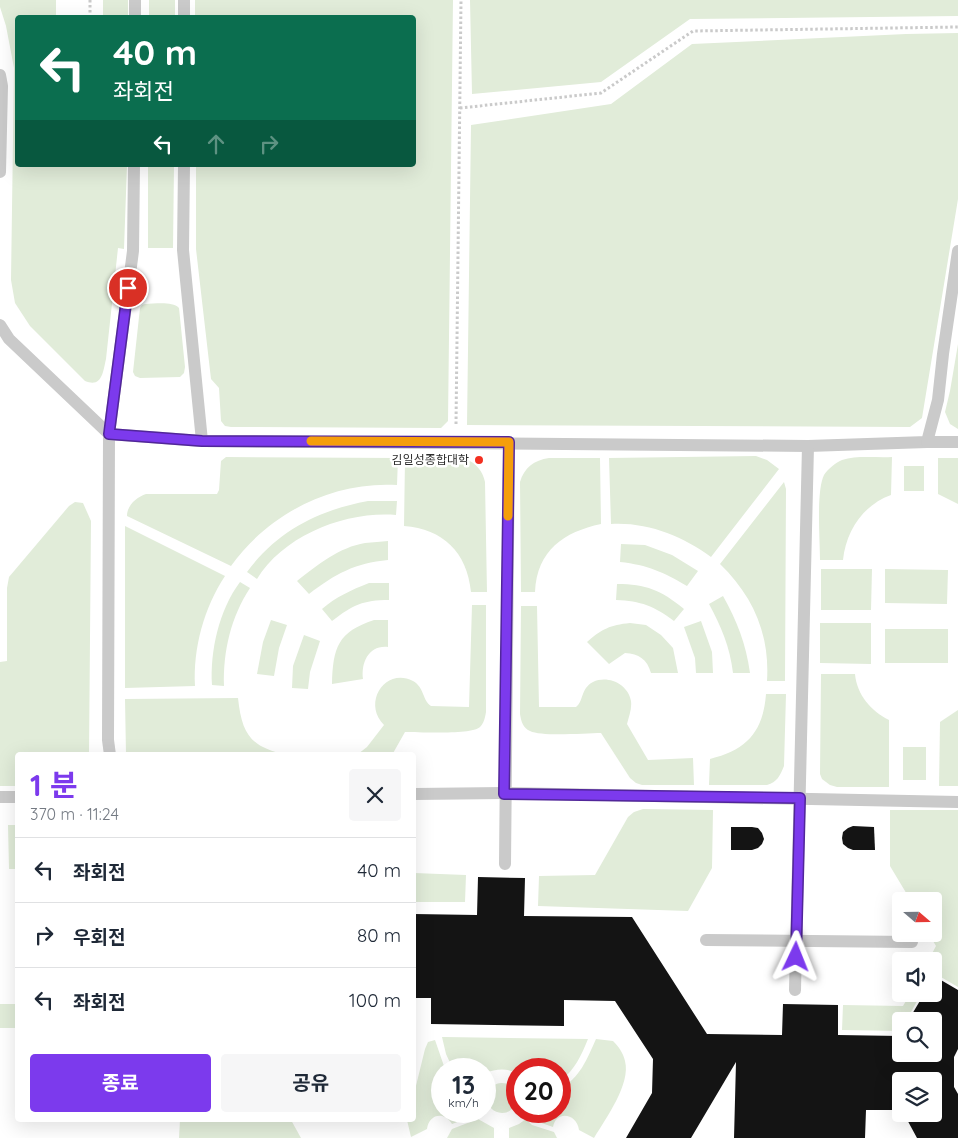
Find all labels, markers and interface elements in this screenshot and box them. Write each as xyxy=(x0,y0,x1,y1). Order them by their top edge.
text: 40 m xyxy=(113,30,197,74)
icon: left xyxy=(30,35,95,100)
text: 좌회전 xyxy=(113,77,174,105)
icon: left xyxy=(149,130,177,158)
icon: ahead xyxy=(202,130,230,158)
icon: right xyxy=(255,130,283,158)
pin xyxy=(107,267,149,309)
icon: arrive xyxy=(114,274,142,302)
place label: 김일성종합대학 xyxy=(392,452,469,467)
marker: 김일성종합대학 xyxy=(473,454,485,466)
text: 1 분 xyxy=(30,766,78,804)
button: close xyxy=(349,769,401,821)
text: 370 m · 11:24 xyxy=(30,804,119,824)
icon: left xyxy=(30,856,58,884)
text: 40 m xyxy=(357,858,401,882)
text: 좌회전 xyxy=(73,860,125,884)
north arrow xyxy=(892,892,942,942)
map controls xyxy=(892,892,942,1122)
icon: right xyxy=(30,921,58,949)
text: 80 m xyxy=(357,923,401,947)
text: 우회전 xyxy=(73,925,125,949)
position arrow xyxy=(769,930,821,982)
button: sound xyxy=(892,952,942,1002)
icon: left xyxy=(30,986,58,1014)
text: 100 m xyxy=(349,988,401,1012)
text: 좌회전 xyxy=(73,990,125,1014)
button: search xyxy=(892,1012,942,1062)
button: 종료 xyxy=(30,1054,211,1112)
button: 공유 xyxy=(221,1054,401,1112)
speed limit sign: 20 xyxy=(506,1058,571,1123)
text: 13 xyxy=(452,1069,475,1100)
button: layers xyxy=(892,1072,942,1122)
text: km/h xyxy=(448,1095,479,1110)

